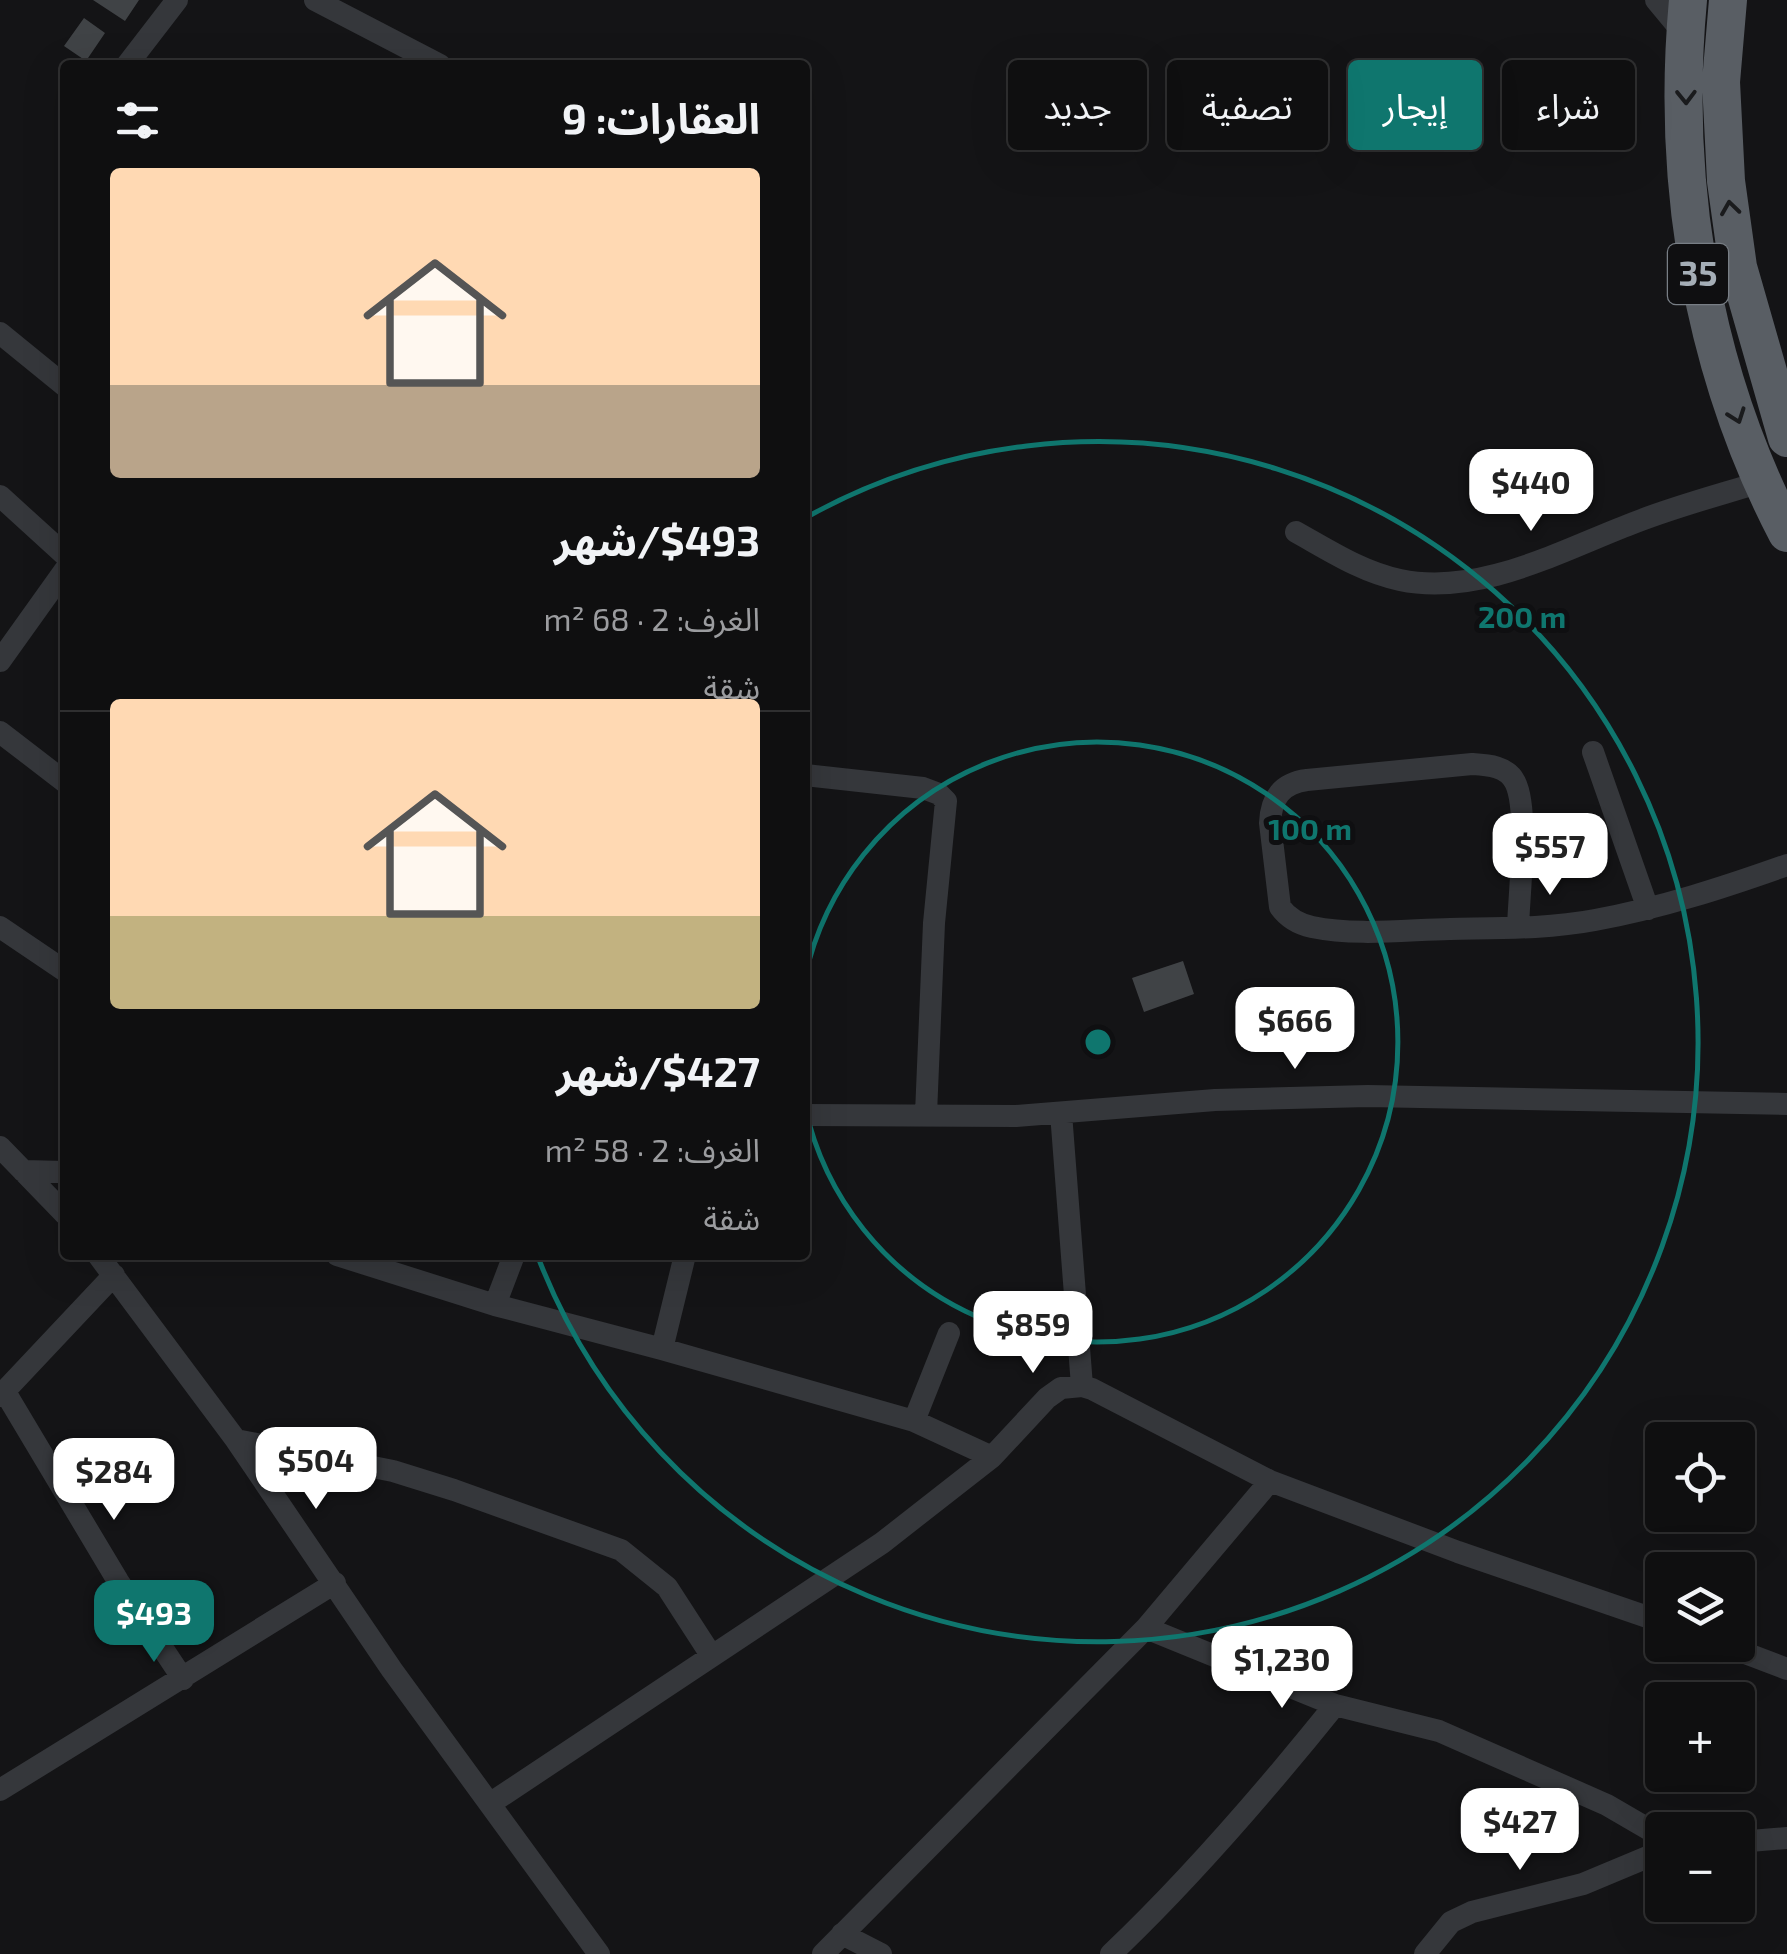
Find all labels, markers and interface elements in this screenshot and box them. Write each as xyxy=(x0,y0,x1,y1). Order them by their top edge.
chip: جديد xyxy=(1008,60,1147,150)
chip: تصفية xyxy=(1167,60,1328,150)
chip: إيجار xyxy=(1348,60,1482,150)
chip: شراء xyxy=(1502,60,1635,150)
one-way arrow xyxy=(1675,90,1696,106)
text: العقارات: 9 xyxy=(562,92,760,142)
icon: filters xyxy=(110,93,165,148)
one-way arrow xyxy=(1720,200,1741,216)
icon: home xyxy=(345,233,525,413)
road number: 35 xyxy=(1668,244,1728,304)
one-way arrow xyxy=(1725,406,1745,424)
pin: $440 xyxy=(1472,449,1590,534)
text: $440 xyxy=(1491,462,1571,500)
text: $493/شهر xyxy=(554,514,760,564)
text: 200 m xyxy=(1478,598,1566,634)
text: الغرف: 2 · 68 m² xyxy=(544,599,760,637)
text: شقة xyxy=(704,667,760,705)
icon: home xyxy=(345,764,525,944)
text: 100 m xyxy=(1268,810,1352,846)
pin: $557 xyxy=(1491,813,1609,898)
text: $557 xyxy=(1515,826,1585,864)
pin: $666 xyxy=(1236,987,1354,1072)
text: $666 xyxy=(1257,1000,1333,1038)
centre of rings xyxy=(1080,1024,1116,1060)
text: $427/شهر xyxy=(556,1045,760,1095)
text: الغرف: 2 · 58 m² xyxy=(545,1130,760,1168)
text: شقة xyxy=(704,1198,760,1236)
pin: $859 xyxy=(974,1291,1092,1376)
text: $859 xyxy=(995,1304,1071,1342)
map controls xyxy=(1645,1422,1755,1922)
button: locate xyxy=(1645,1422,1755,1532)
pin: $504 xyxy=(257,1427,375,1512)
pin: $284 xyxy=(55,1438,173,1523)
text: $504 xyxy=(278,1440,354,1478)
text: $284 xyxy=(75,1451,153,1489)
button: layers xyxy=(1645,1552,1755,1662)
pin: $493 xyxy=(95,1580,213,1665)
text: $493 xyxy=(116,1593,192,1631)
pin: $1,230 xyxy=(1201,1626,1363,1711)
text: $1,230 xyxy=(1233,1639,1331,1677)
button: + xyxy=(1645,1682,1755,1792)
pin: $427 xyxy=(1461,1788,1579,1873)
text: $427 xyxy=(1483,1801,1557,1839)
button: − xyxy=(1645,1812,1755,1922)

